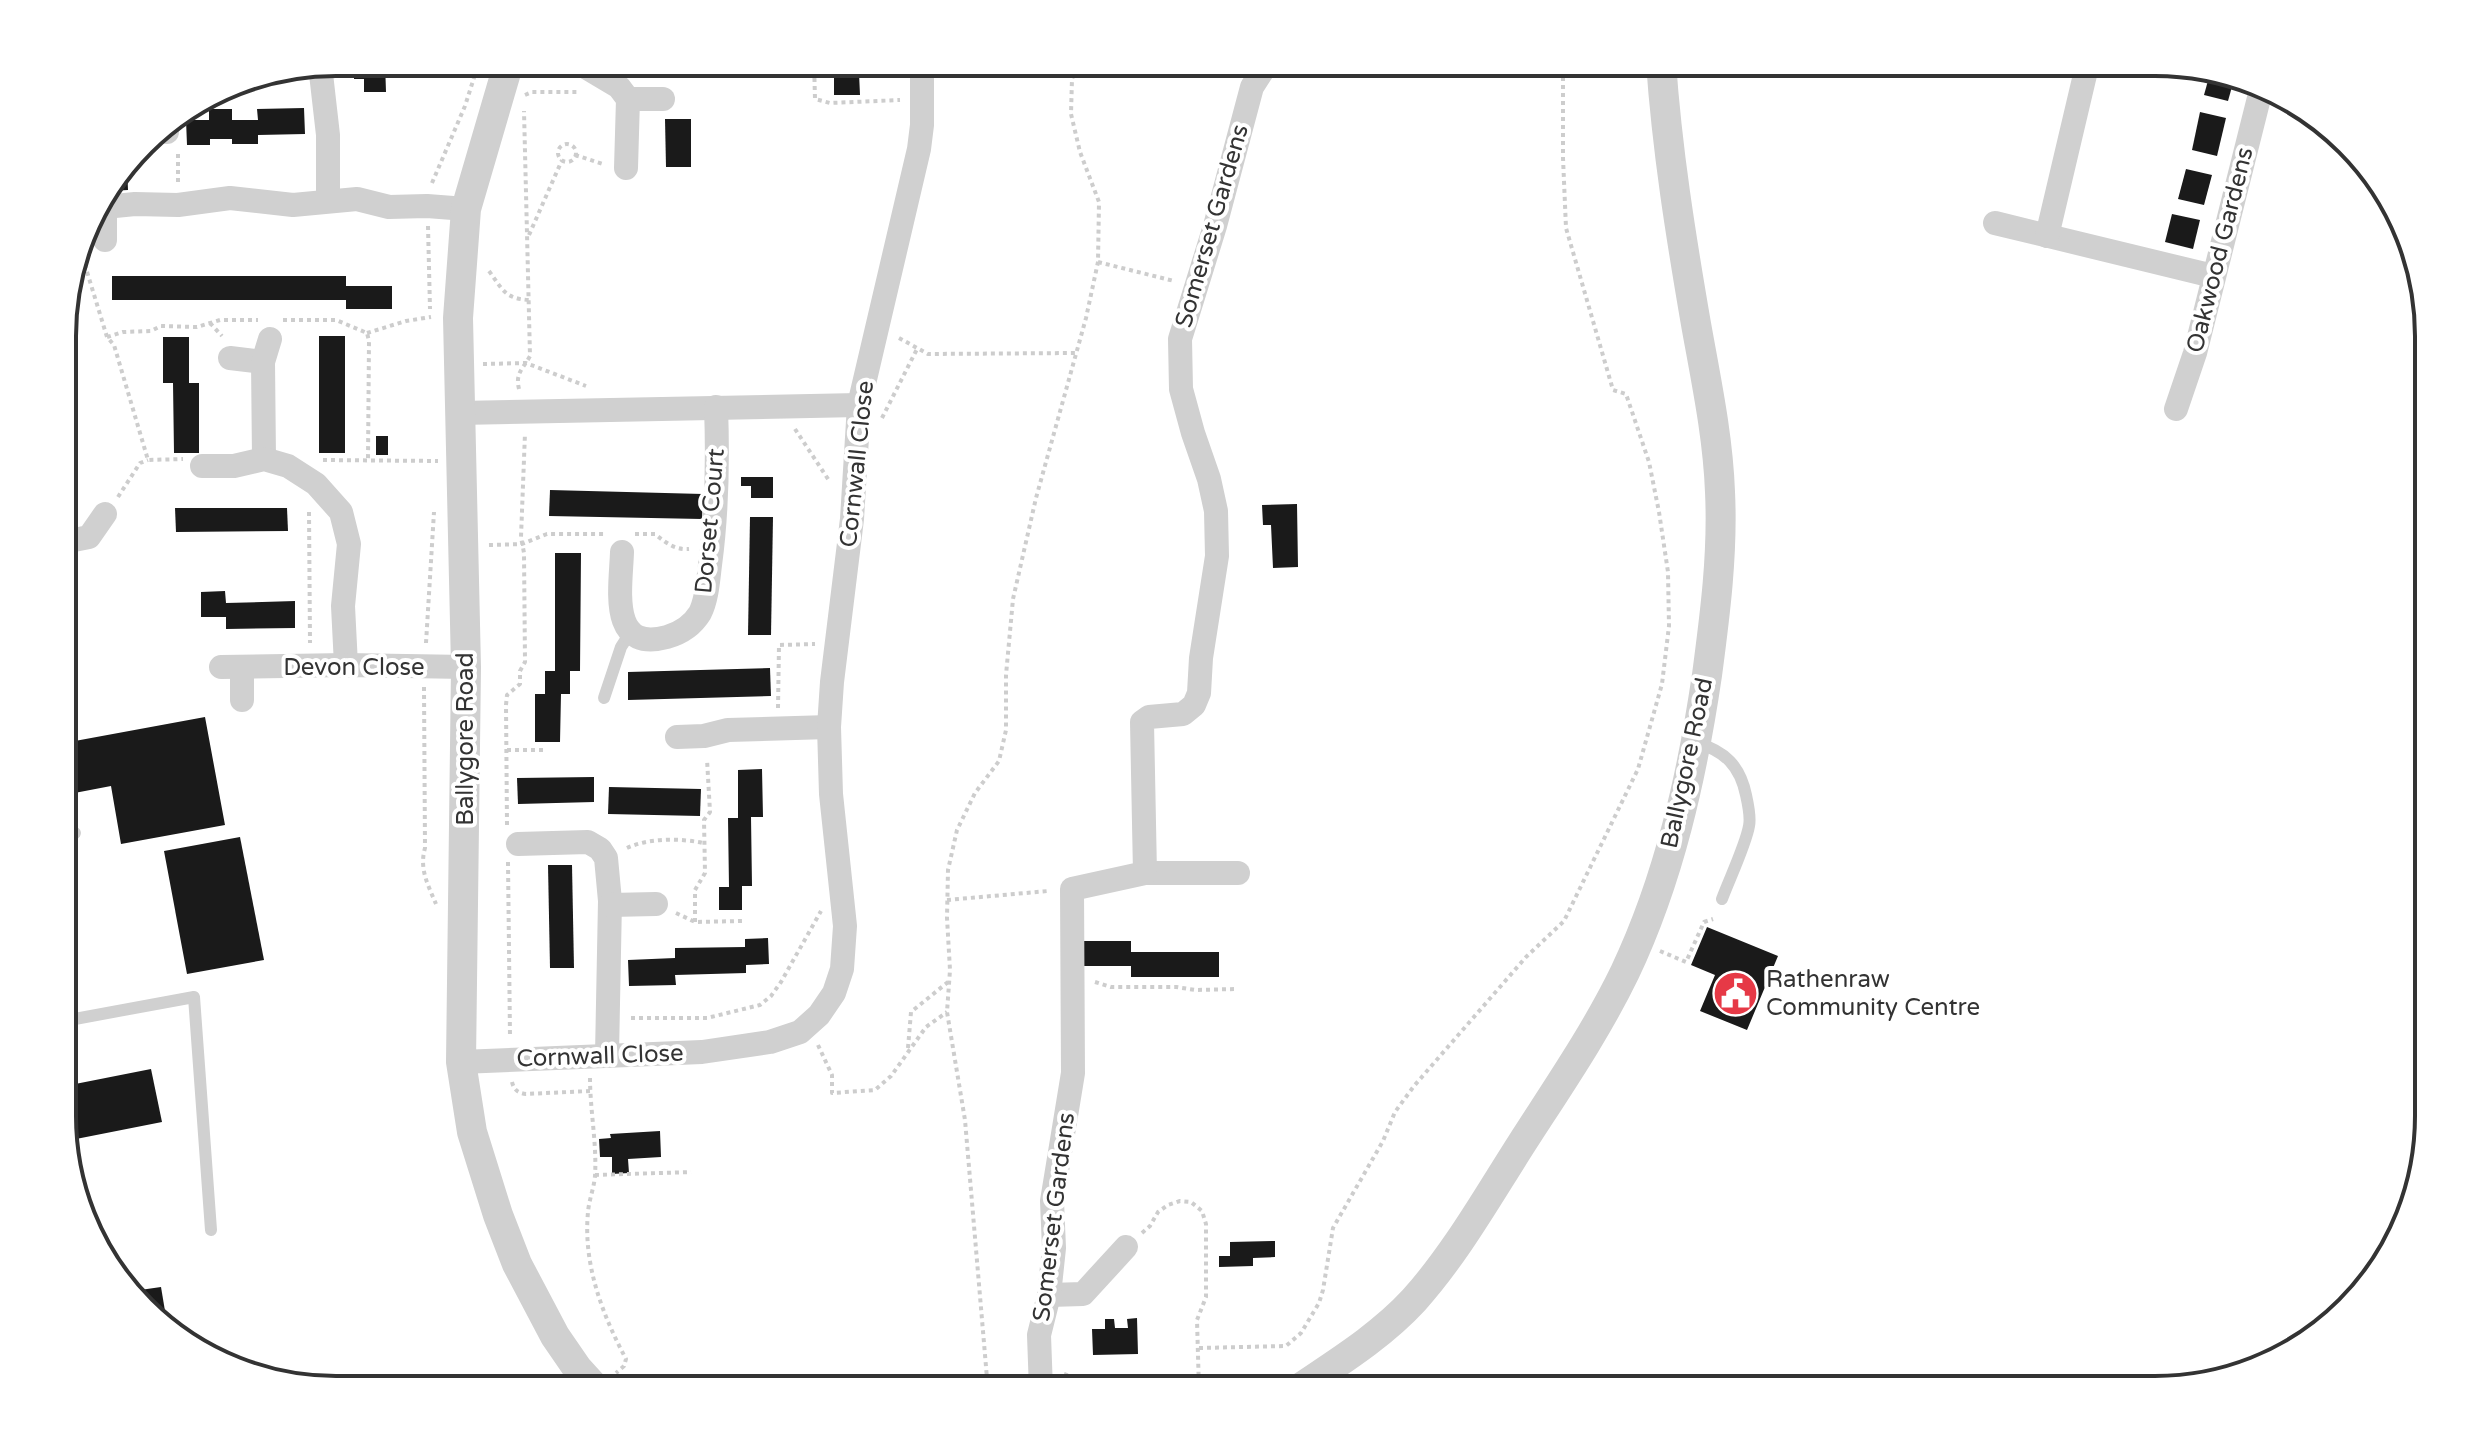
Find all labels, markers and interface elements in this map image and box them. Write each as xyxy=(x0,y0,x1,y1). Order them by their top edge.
street label: Somerset Gardens xyxy=(1169,121,1255,331)
street label: Oakwood Gardens xyxy=(2180,144,2260,356)
street label: Cornwall Close xyxy=(834,379,880,549)
street label: Dorset Court xyxy=(689,447,731,595)
street label: Ballygore Road xyxy=(451,652,480,826)
street label: Devon Close xyxy=(283,653,425,682)
street label: Ballygore Road xyxy=(1655,675,1719,851)
place label: Rathenraw Community Centre xyxy=(1766,965,1980,1022)
public building icon: Rathenraw Community Centre xyxy=(1711,969,1759,1017)
street label: Cornwall Close xyxy=(516,1039,684,1073)
street label: Somerset Gardens xyxy=(1027,1111,1081,1323)

